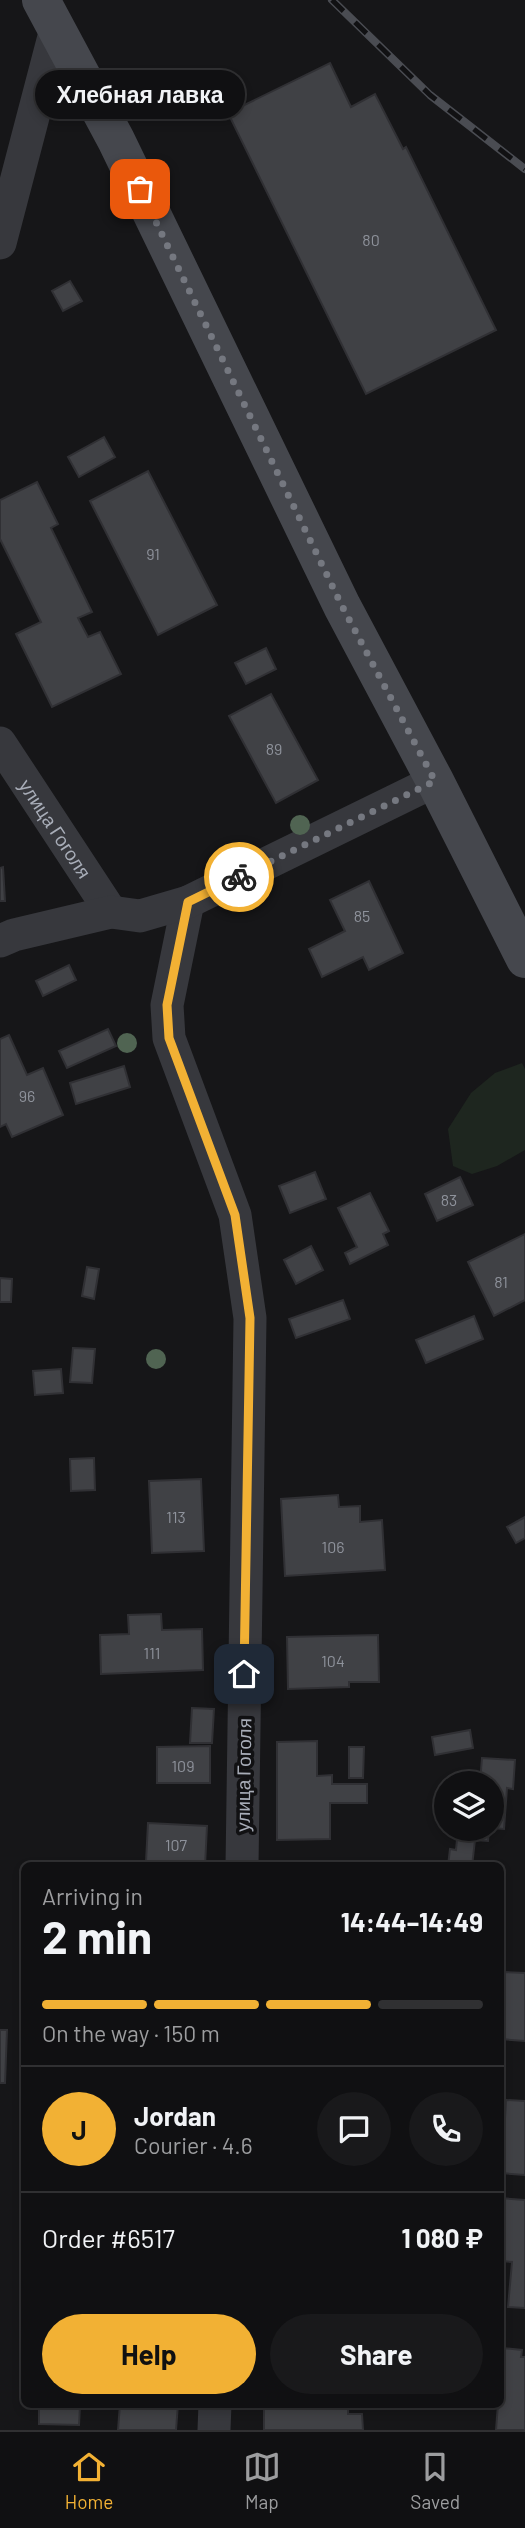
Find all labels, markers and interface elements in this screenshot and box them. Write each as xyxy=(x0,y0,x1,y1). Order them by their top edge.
callout: Хлебная лавка xyxy=(35,70,245,119)
text: Хлебная лавка xyxy=(57,80,223,108)
pin xyxy=(110,159,170,219)
icon: bag xyxy=(121,170,159,208)
house number: 80 xyxy=(362,230,380,249)
house number: 91 xyxy=(146,544,160,563)
house number: 89 xyxy=(266,739,282,758)
street label: улица Гоголя xyxy=(15,774,97,882)
courier xyxy=(204,842,274,912)
icon: bike xyxy=(220,858,258,896)
house number: 85 xyxy=(354,906,370,925)
house number: 96 xyxy=(19,1086,35,1105)
house number: 83 xyxy=(441,1190,457,1209)
house number: 81 xyxy=(494,1272,508,1291)
house number: 113 xyxy=(166,1507,186,1526)
house number: 106 xyxy=(322,1537,344,1556)
house number: 111 xyxy=(144,1643,160,1662)
pin xyxy=(214,1644,274,1704)
house number: 104 xyxy=(321,1651,345,1670)
icon: home xyxy=(225,1655,263,1693)
street label: улица Гоголя xyxy=(231,1718,255,1832)
house number: 109 xyxy=(172,1756,194,1775)
map controls xyxy=(434,1771,504,1841)
button: layers xyxy=(434,1771,504,1841)
house number: 107 xyxy=(165,1835,188,1854)
text: Arriving in xyxy=(42,1882,143,1910)
text: 14:44–14:49 xyxy=(341,1906,483,1937)
text: 2 min xyxy=(42,1908,152,1963)
text: On the way · 150 m xyxy=(42,2019,220,2047)
button: chat xyxy=(317,2092,391,2166)
button: phone xyxy=(409,2092,483,2166)
text: Jordan xyxy=(134,2100,216,2131)
text: J xyxy=(71,2114,87,2145)
text: Courier · 4.6 xyxy=(134,2131,253,2159)
text: Order #6517 xyxy=(42,2222,175,2253)
text: 1 080 ₽ xyxy=(401,2222,483,2253)
button: Help xyxy=(42,2314,256,2394)
button: Share xyxy=(270,2314,483,2394)
tab: Home xyxy=(65,2448,113,2513)
tab: Map xyxy=(243,2448,281,2513)
tab: Saved xyxy=(410,2448,460,2513)

